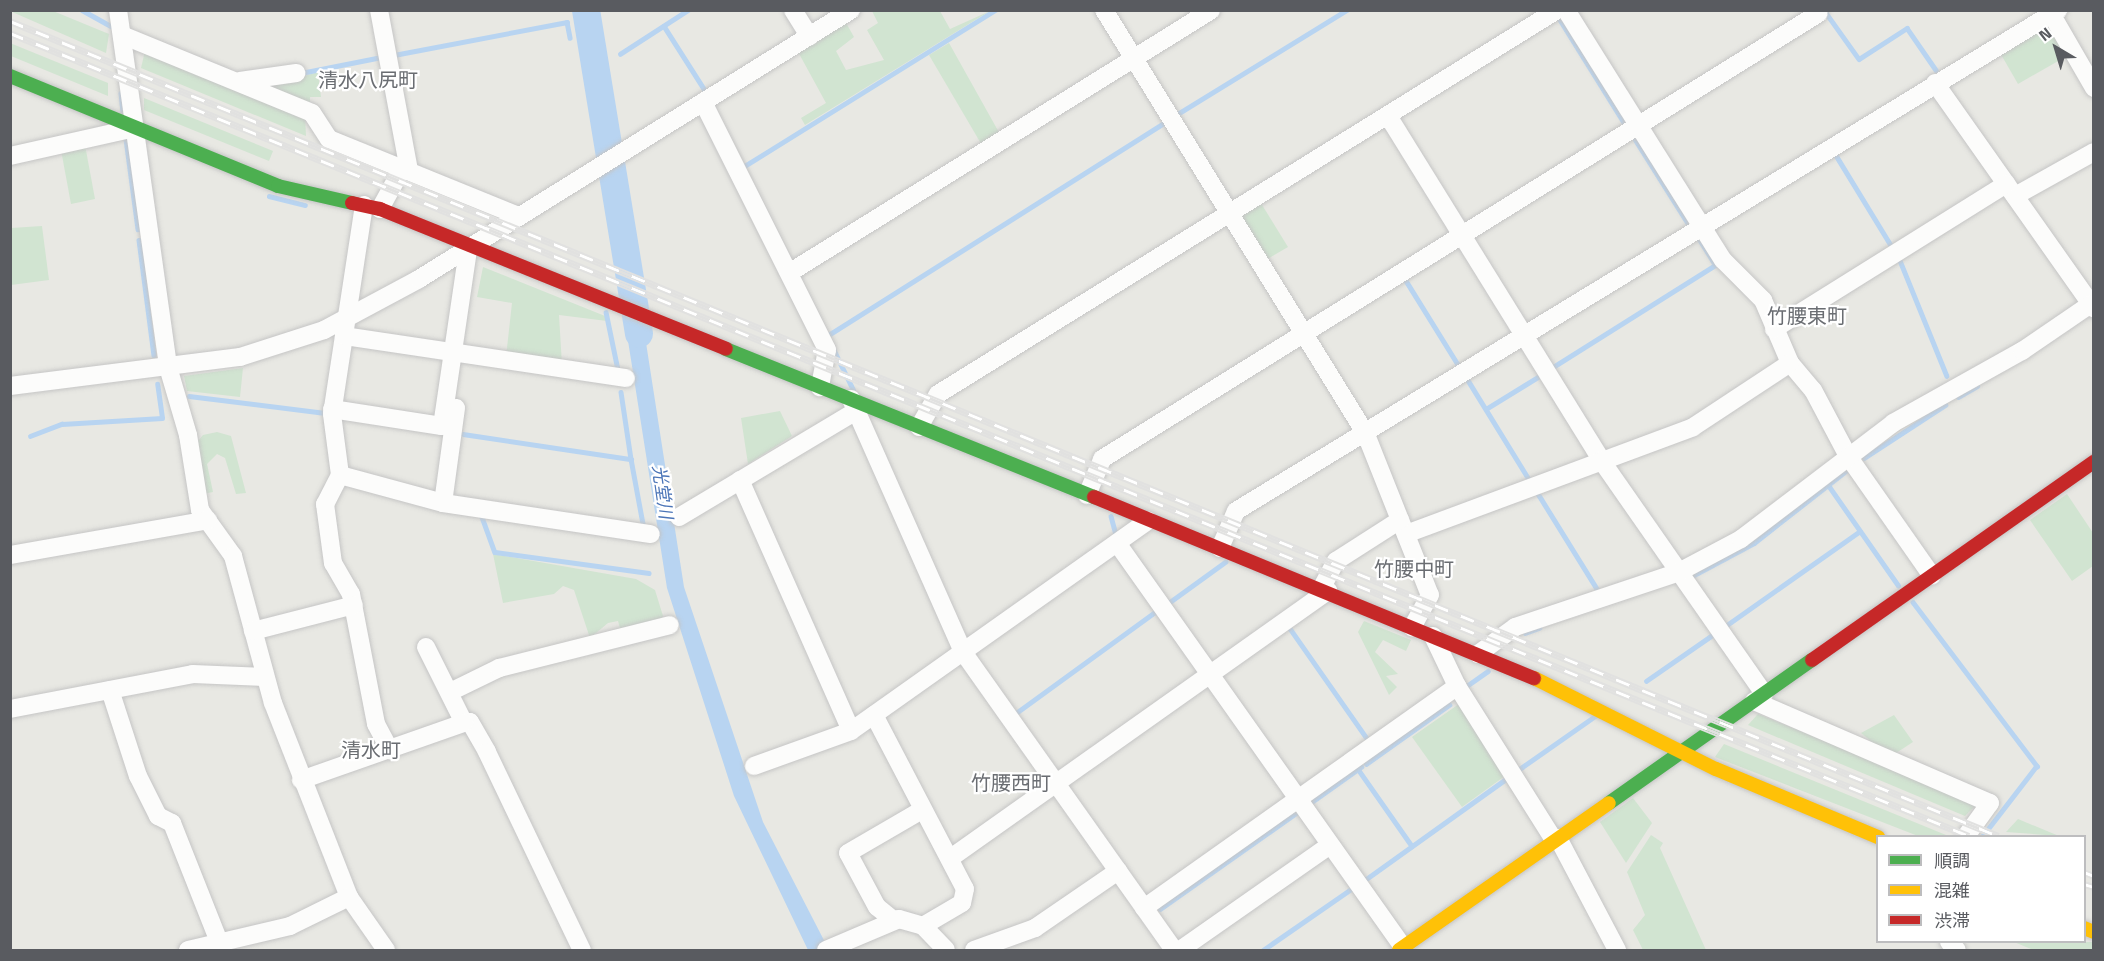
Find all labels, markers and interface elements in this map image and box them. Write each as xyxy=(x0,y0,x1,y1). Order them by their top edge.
north arrow xyxy=(2026,18,2086,78)
text: N xyxy=(2033,21,2057,47)
district label: 清水八尻町 xyxy=(318,67,418,91)
district label: 竹腰東町 xyxy=(1767,303,1847,327)
water label: 光堂川 xyxy=(648,464,676,520)
district label: 竹腰中町 xyxy=(1374,556,1454,580)
district label: 清水町 xyxy=(341,737,401,761)
district label: 竹腰西町 xyxy=(971,770,1051,794)
legend xyxy=(1876,835,2086,943)
text: 順調 xyxy=(1934,847,1970,874)
text: 混雑 xyxy=(1934,877,1970,904)
text: 渋滞 xyxy=(1934,907,1970,934)

